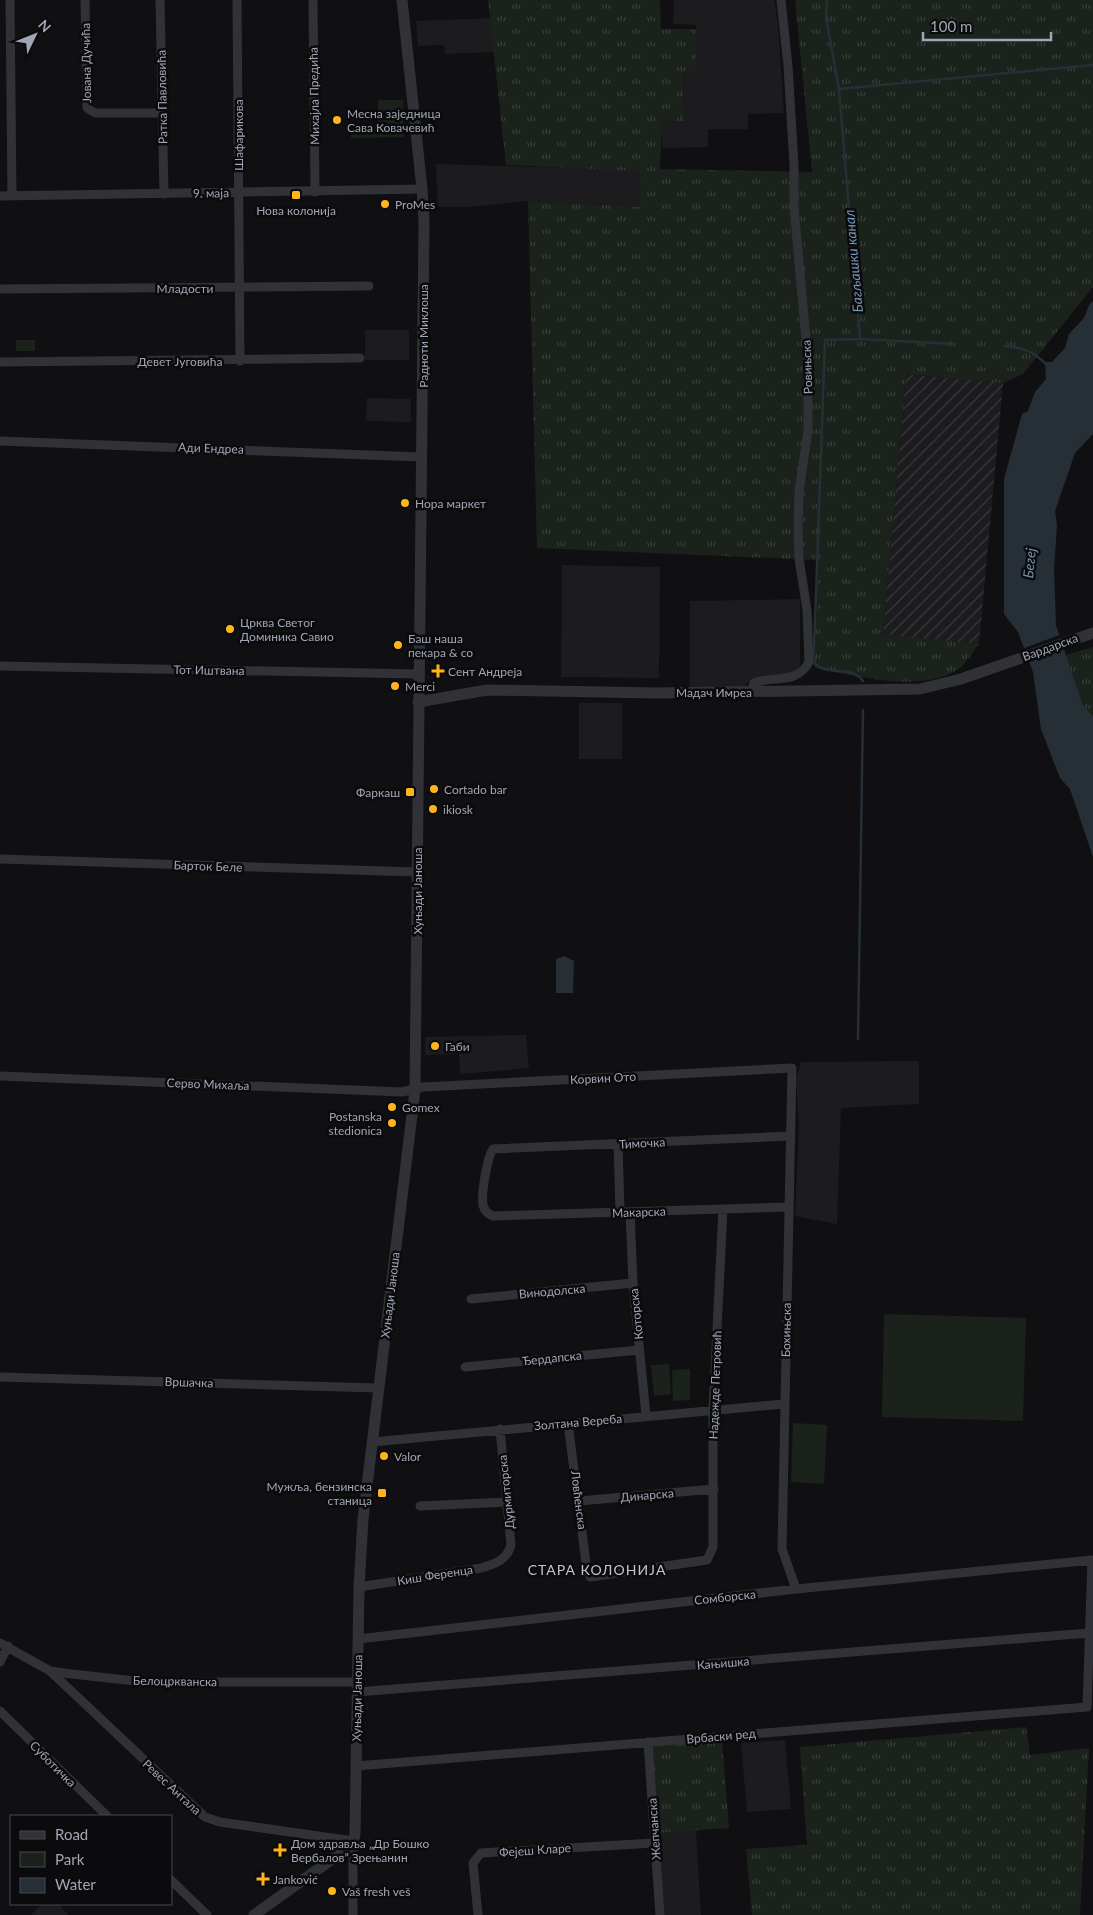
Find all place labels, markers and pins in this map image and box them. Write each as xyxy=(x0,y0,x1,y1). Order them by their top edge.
place label: Месна заједница Сава Ковачевић xyxy=(347,106,441,135)
marker: Месна заједница Сава Ковачевић xyxy=(331,114,343,126)
marker: Нова колонија xyxy=(290,189,302,201)
place label: ProMes xyxy=(395,197,435,212)
marker: ProMes xyxy=(379,198,391,210)
place label: Нова колонија xyxy=(256,203,336,218)
place label: Нора маркет xyxy=(415,496,486,511)
marker: Нора маркет xyxy=(399,497,411,509)
place label: Црква Светог Доминика Савио xyxy=(240,615,334,644)
marker: Црква Светог Доминика Савио xyxy=(224,623,236,635)
place label: Баш наша пекара & co xyxy=(408,631,473,660)
marker: Баш наша пекара & co xyxy=(392,639,404,651)
place label: Сент Андреја xyxy=(448,664,522,679)
marker: Сент Андреја xyxy=(432,665,444,677)
place label: Merci xyxy=(405,679,435,694)
marker: Merci xyxy=(389,680,401,692)
place label: Cortado bar xyxy=(444,782,508,797)
marker: Cortado bar xyxy=(428,783,440,795)
place label: Фаркаш xyxy=(356,785,400,800)
marker: Фаркаш xyxy=(404,786,416,798)
place label: ikiosk xyxy=(443,802,474,817)
marker: ikiosk xyxy=(427,803,439,815)
place label: Габи xyxy=(445,1039,470,1054)
marker: Габи xyxy=(429,1040,441,1052)
place label: Gomex xyxy=(402,1100,440,1115)
marker: Gomex xyxy=(386,1101,398,1113)
place label: Postanska stedionica xyxy=(329,1109,382,1138)
marker: Postanska stedionica xyxy=(386,1117,398,1129)
place label: Valor xyxy=(394,1449,422,1464)
marker: Valor xyxy=(378,1450,390,1462)
place label: Мужља, бензинска станица xyxy=(266,1479,372,1508)
marker: Мужља, бензинска станица xyxy=(376,1487,388,1499)
place label: Дом здравља „Др Бошко Вербалов” Зрењанин xyxy=(291,1836,429,1865)
marker: Дом здравља „Др Бошко Вербалов” Зрењанин xyxy=(273,1843,287,1857)
place label: Janković xyxy=(273,1872,318,1887)
marker: Janković xyxy=(257,1873,269,1885)
place label: Vaš fresh veš xyxy=(342,1884,410,1899)
marker: Vaš fresh veš xyxy=(326,1885,338,1897)

